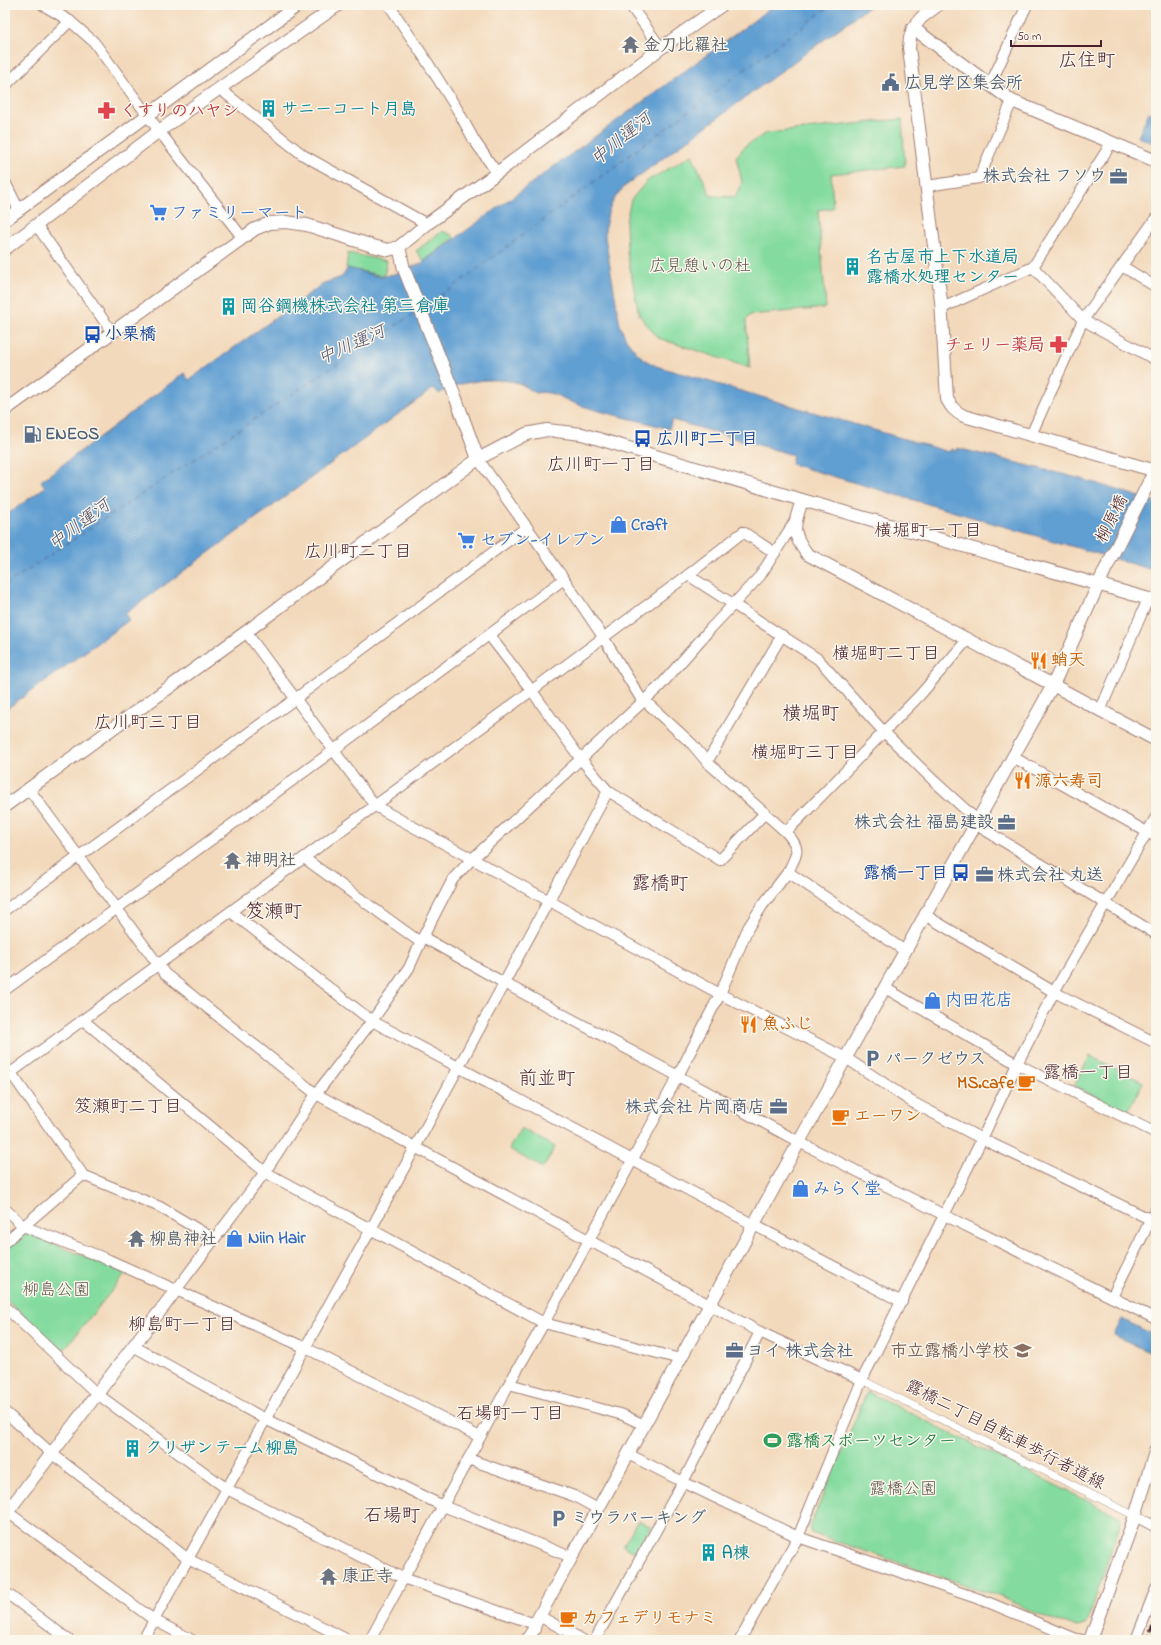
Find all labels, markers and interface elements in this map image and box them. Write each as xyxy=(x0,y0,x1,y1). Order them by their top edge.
scale bar xyxy=(1011,22,1101,48)
text: 50 m xyxy=(1017,28,1041,46)
place label: 金刀比羅社 xyxy=(643,33,728,58)
temple icon: 金刀比羅社 xyxy=(620,35,640,55)
district label: 広住町 xyxy=(1058,48,1116,75)
place label: 広見学区集会所 xyxy=(904,71,1023,96)
public building icon: 広見学区集会所 xyxy=(881,73,901,93)
place label: サニーコート月島 xyxy=(281,97,417,122)
place label: くすりのハヤシ xyxy=(120,99,239,124)
building icon: サニーコート月島 xyxy=(258,99,278,119)
pharmacy icon: くすりのハヤシ xyxy=(97,101,117,121)
water label: 中川運河 xyxy=(586,105,660,173)
place label: 株式会社 フソウ xyxy=(983,164,1106,189)
office icon: 株式会社 フソウ xyxy=(1109,166,1129,186)
place label: ファミリーマート xyxy=(171,201,308,226)
supermarket icon: ファミリーマート xyxy=(148,203,168,223)
place label: 名古屋市上下水道局 露橋水処理センター xyxy=(866,245,1019,290)
park label: 広見憩いの杜 xyxy=(649,254,751,279)
building icon: 名古屋市上下水道局 露橋水処理センター xyxy=(843,257,863,277)
place label: 岡谷鋼機株式会社 第三倉庫 xyxy=(241,294,449,319)
building icon: 岡谷鋼機株式会社 第三倉庫 xyxy=(218,296,238,316)
water label: 中川運河 xyxy=(314,318,393,373)
place label: 小栗橋 xyxy=(105,322,156,347)
bus stop icon: 小栗橋 xyxy=(82,324,102,344)
place label: チェリー薬局 xyxy=(945,333,1045,358)
pharmacy icon: チェリー薬局 xyxy=(1048,335,1068,355)
place label: ENEOS xyxy=(45,422,99,447)
fuel station icon: ENEOS xyxy=(22,424,42,444)
place label: 広川町二丁目 xyxy=(656,427,758,452)
bus stop icon: 広川町二丁目 xyxy=(633,429,653,449)
district label: 広川町一丁目 xyxy=(547,453,655,479)
street label: 柳原橋 xyxy=(1089,491,1135,547)
water label: 中川運河 xyxy=(43,492,119,558)
place label: Craft xyxy=(631,513,668,538)
shop icon: Craft xyxy=(608,515,628,535)
district label: 横堀町一丁目 xyxy=(874,519,982,545)
place label: セブン-イレブン xyxy=(480,528,605,553)
supermarket icon: セブン-イレブン xyxy=(457,530,477,550)
district label: 広川町二丁目 xyxy=(304,540,412,566)
district label: 横堀町二丁目 xyxy=(832,642,940,668)
place label: 蛸天 xyxy=(1051,648,1085,673)
restaurant icon: 蛸天 xyxy=(1028,650,1048,670)
district label: 横堀町 xyxy=(782,701,840,728)
district label: 広川町三丁目 xyxy=(94,711,202,737)
district label: 横堀町三丁目 xyxy=(751,741,859,767)
place label: 源六寿司 xyxy=(1035,769,1103,794)
restaurant icon: 源六寿司 xyxy=(1012,771,1032,791)
place label: 株式会社 福島建設 xyxy=(854,810,994,835)
office icon: 株式会社 福島建設 xyxy=(997,812,1017,832)
place label: 神明社 xyxy=(245,848,296,873)
temple icon: 神明社 xyxy=(222,850,242,870)
place label: 露橋一丁目 xyxy=(863,861,948,886)
bus stop icon: 露橋一丁目 xyxy=(951,863,971,883)
place label: 株式会社 丸送 xyxy=(997,863,1103,888)
office icon: 株式会社 丸送 xyxy=(974,865,994,885)
district label: 露橋町 xyxy=(631,871,689,898)
district label: 笈瀬町 xyxy=(245,899,303,926)
place label: 内田花店 xyxy=(945,988,1013,1013)
shop icon: 内田花店 xyxy=(922,990,942,1010)
place label: 魚ふじ xyxy=(762,1012,813,1037)
restaurant icon: 魚ふじ xyxy=(739,1014,759,1034)
place label: パークゼウス xyxy=(885,1047,986,1072)
parking icon: パークゼウス xyxy=(862,1049,882,1069)
district label: 露橋一丁目 xyxy=(1043,1061,1133,1087)
district label: 前並町 xyxy=(518,1066,576,1093)
place label: MS.cafe xyxy=(957,1071,1015,1096)
cafe icon: MS.cafe xyxy=(1017,1073,1037,1093)
district label: 笈瀬町二丁目 xyxy=(74,1095,182,1121)
place label: 株式会社 片岡商店 xyxy=(625,1095,765,1120)
office icon: 株式会社 片岡商店 xyxy=(768,1097,788,1117)
place label: エーワン xyxy=(854,1104,922,1129)
cafe icon: エーワン xyxy=(831,1106,851,1126)
place label: みらく堂 xyxy=(813,1177,881,1202)
shop icon: みらく堂 xyxy=(790,1179,810,1199)
place label: Niin Hair xyxy=(248,1226,306,1251)
place label: 柳島神社 xyxy=(149,1227,217,1252)
shop icon: Niin Hair xyxy=(225,1228,245,1248)
temple icon: 柳島神社 xyxy=(126,1229,146,1249)
park label: 柳島公園 xyxy=(22,1278,90,1303)
district label: 柳島町一丁目 xyxy=(128,1313,236,1339)
place label: ヨイ 株式会社 xyxy=(747,1339,853,1364)
place label: 市立露橋小学校 xyxy=(890,1339,1009,1364)
office icon: ヨイ 株式会社 xyxy=(724,1341,744,1361)
school or university icon: 市立露橋小学校 xyxy=(1012,1341,1032,1361)
street label: 露橋二丁目自転車歩行者道線 xyxy=(901,1374,1109,1496)
district label: 石場町一丁目 xyxy=(456,1402,564,1428)
place label: 露橋スポーツセンター xyxy=(786,1429,956,1454)
sports icon: 露橋スポーツセンター xyxy=(763,1431,783,1451)
place label: クリザンテーム柳島 xyxy=(145,1436,299,1461)
building icon: クリザンテーム柳島 xyxy=(122,1438,142,1458)
park label: 露橋公園 xyxy=(869,1477,937,1502)
district label: 石場町 xyxy=(363,1503,421,1530)
place label: ミウラパーキング xyxy=(571,1506,706,1531)
parking icon: ミウラパーキング xyxy=(548,1508,568,1528)
place label: A棟 xyxy=(722,1541,750,1566)
building icon: A棟 xyxy=(699,1543,719,1563)
place label: 康正寺 xyxy=(342,1564,393,1589)
temple icon: 康正寺 xyxy=(319,1566,339,1586)
place label: カフェデリモナミ xyxy=(582,1606,717,1631)
cafe icon: カフェデリモナミ xyxy=(559,1608,579,1628)

